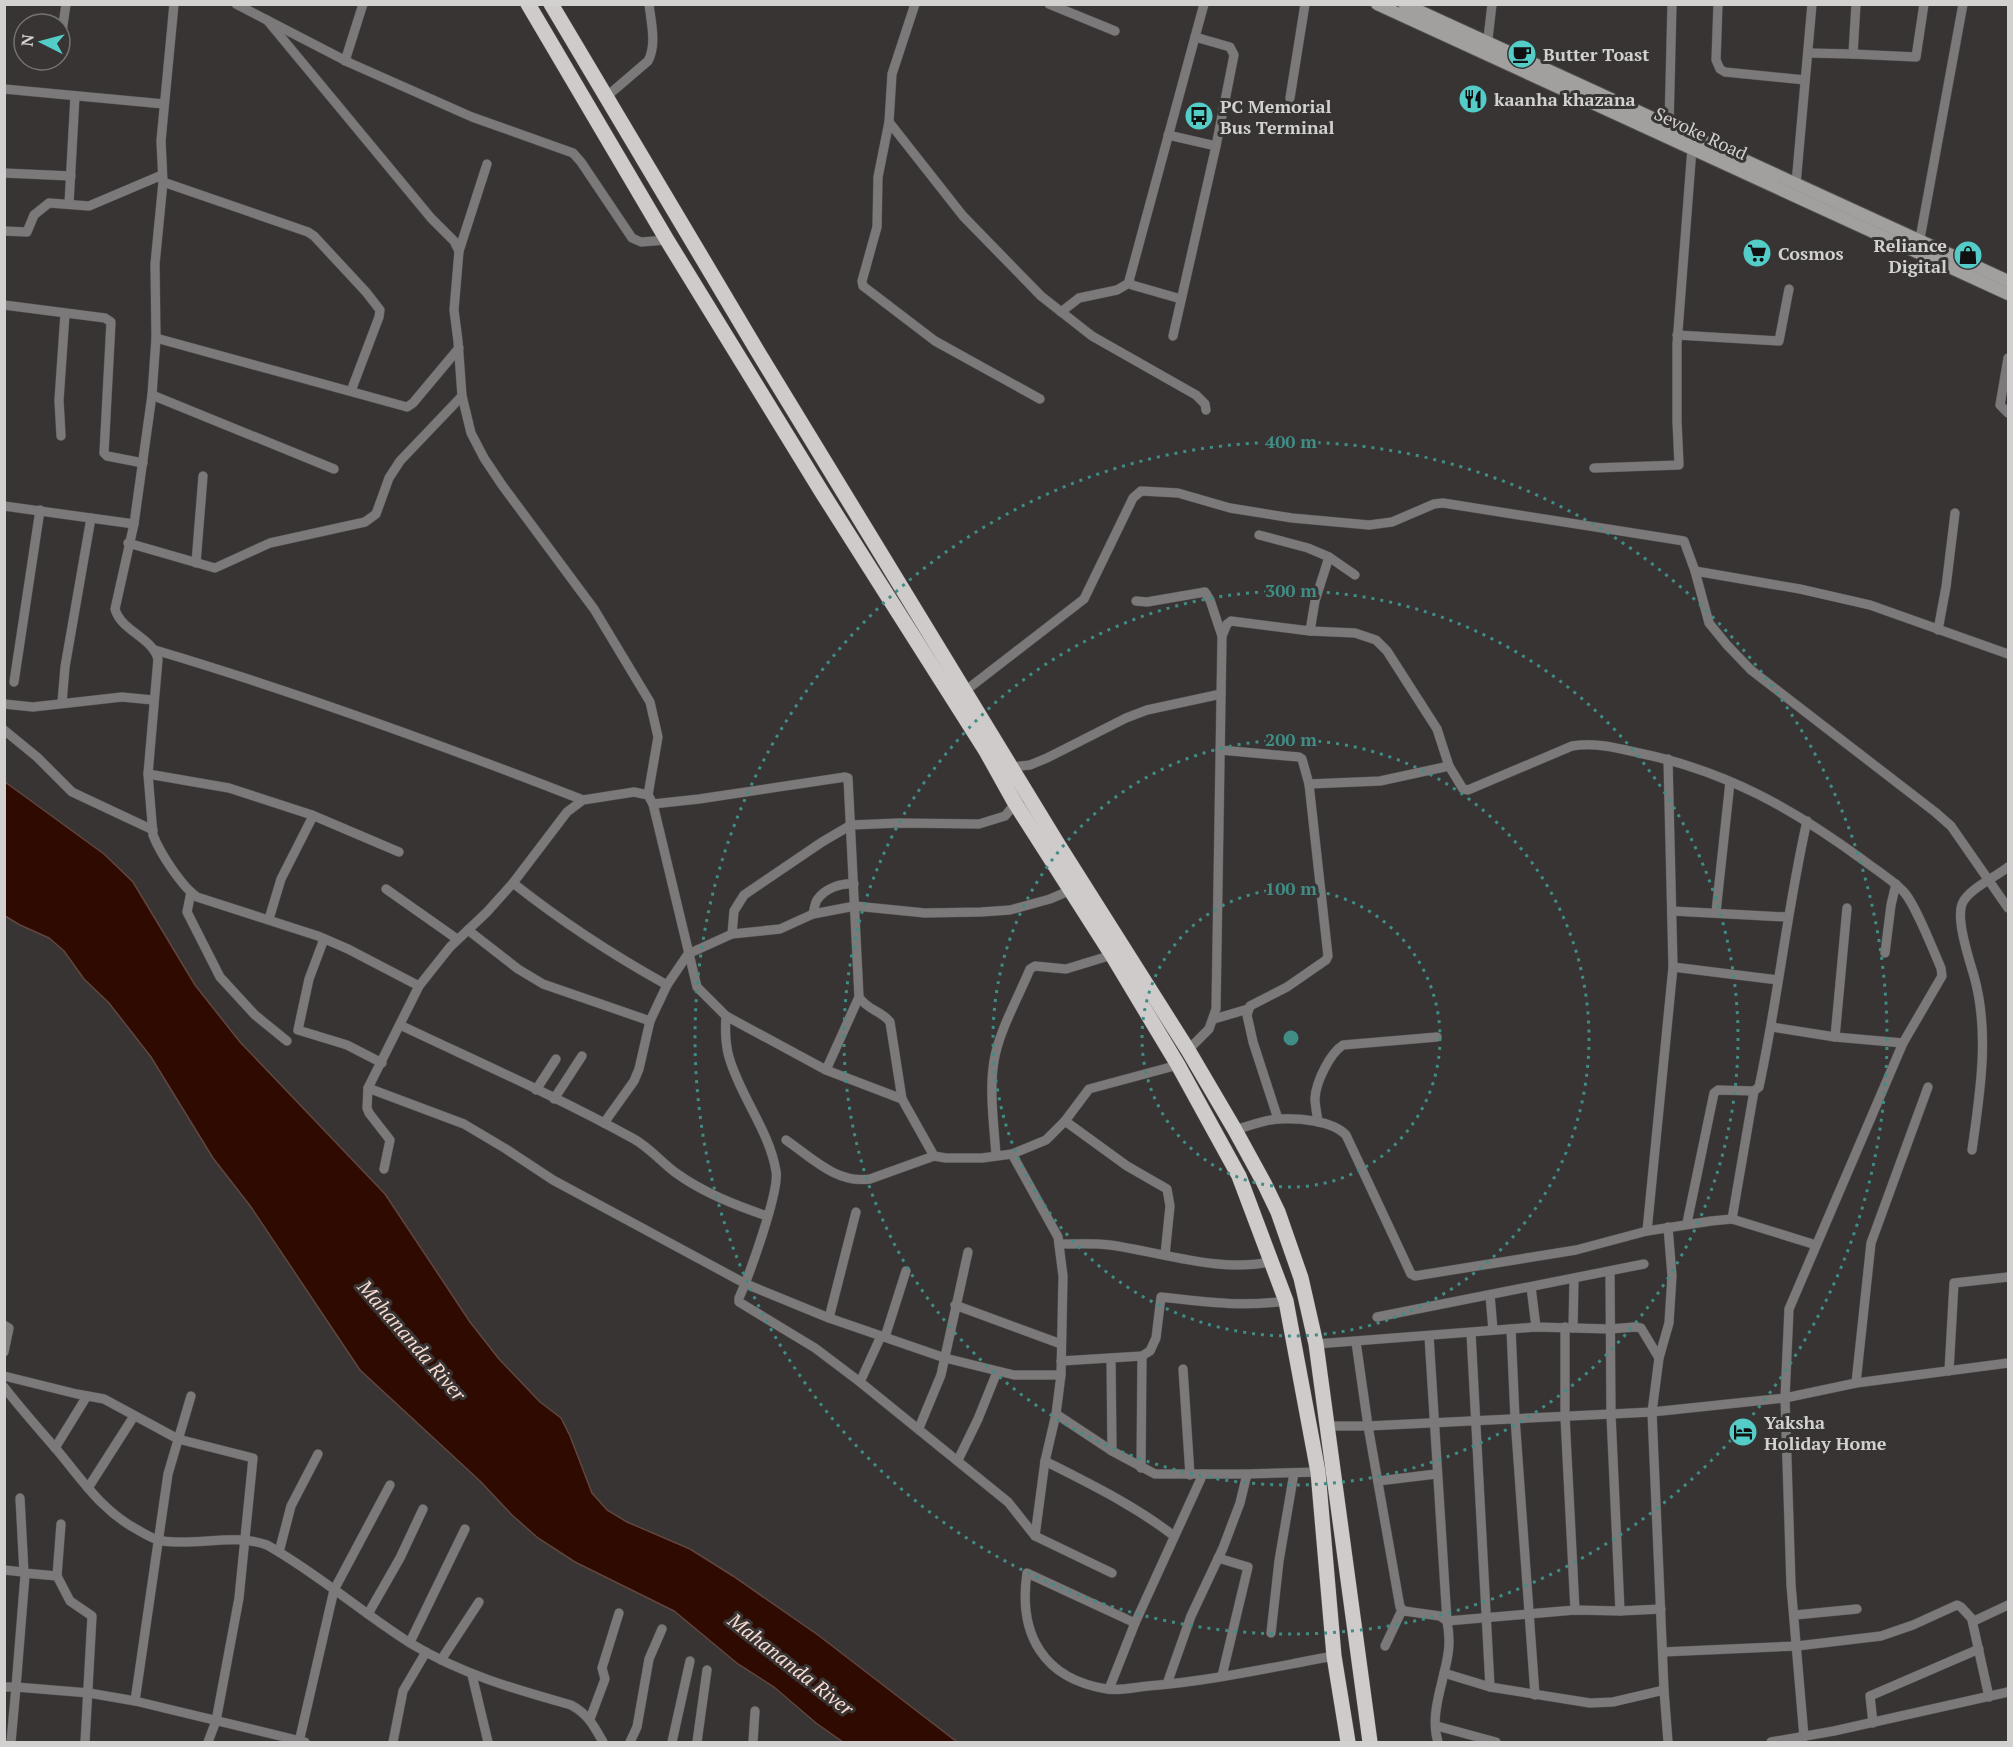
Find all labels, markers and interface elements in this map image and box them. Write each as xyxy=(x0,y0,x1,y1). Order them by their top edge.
north arrow xyxy=(12,12,72,72)
text: N xyxy=(16,33,39,48)
cafe icon: Butter Toast xyxy=(1506,38,1538,70)
place label: Butter Toast xyxy=(1543,42,1649,66)
restaurant icon: kaanha khazana xyxy=(1457,83,1489,115)
place label: kaanha khazana xyxy=(1494,87,1636,111)
place label: PC Memorial Bus Terminal xyxy=(1220,94,1335,139)
bus stop icon: PC Memorial Bus Terminal xyxy=(1183,100,1215,132)
street label: Sevoke Road xyxy=(1651,101,1751,165)
place label: Reliance Digital xyxy=(1874,233,1947,278)
supermarket icon: Cosmos xyxy=(1741,237,1773,269)
shop icon: Reliance Digital xyxy=(1952,239,1984,271)
place label: Cosmos xyxy=(1778,241,1844,265)
text: 400 m xyxy=(1265,429,1317,453)
text: 300 m xyxy=(1265,578,1317,602)
text: 200 m xyxy=(1265,727,1317,751)
text: 100 m xyxy=(1265,876,1317,900)
centre of rings xyxy=(1281,1028,1301,1048)
water label: Mahananda River xyxy=(351,1273,473,1407)
place label: Yaksha Holiday Home xyxy=(1764,1410,1887,1455)
hotel icon: Yaksha Holiday Home xyxy=(1727,1416,1759,1448)
water label: Mahananda River xyxy=(722,1606,860,1722)

